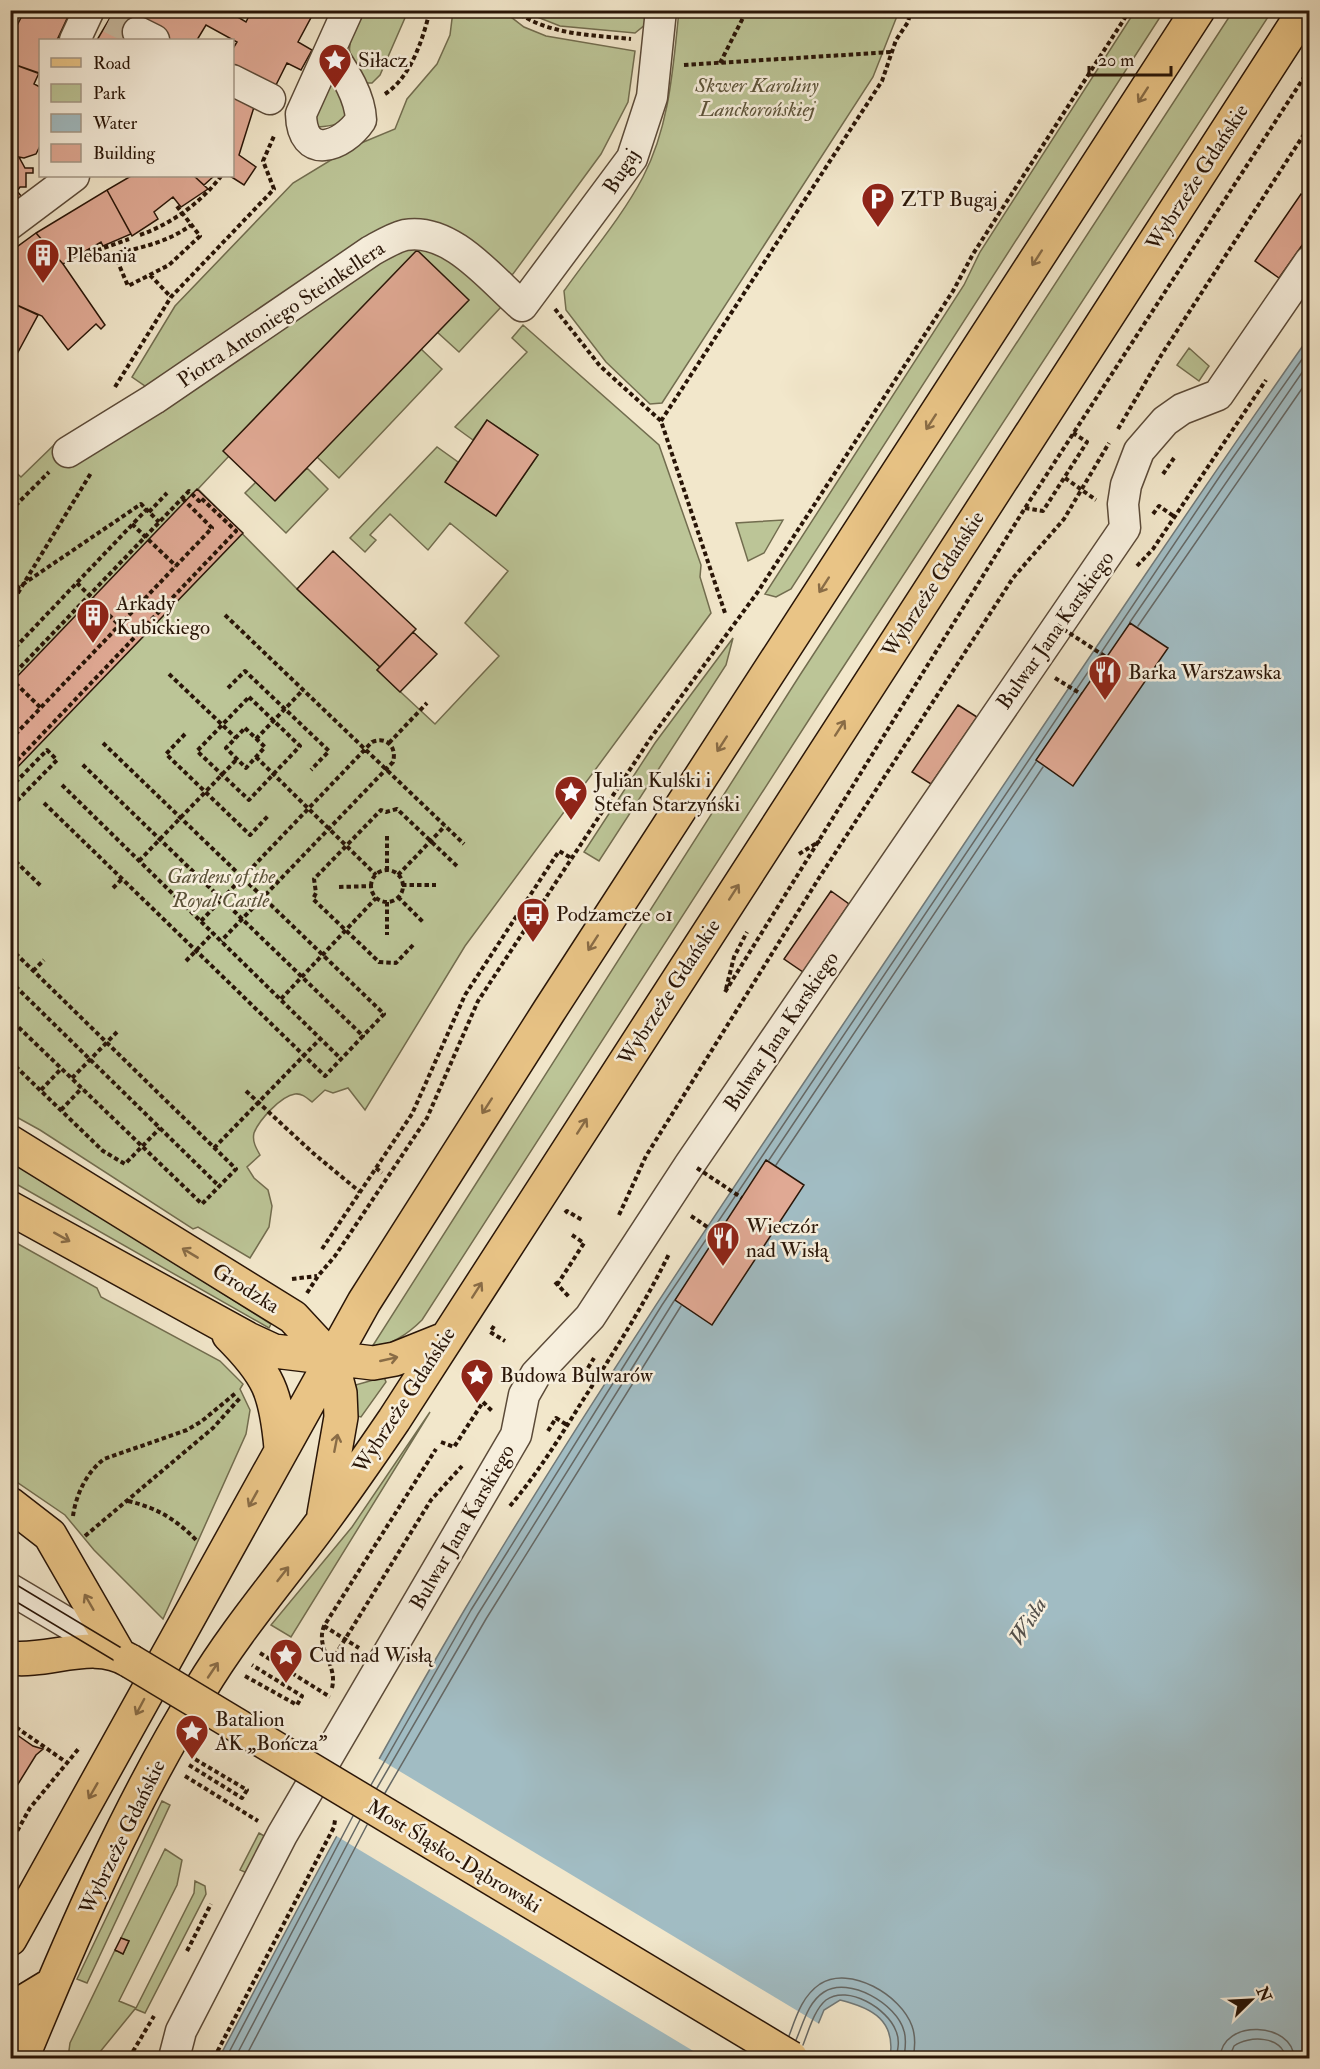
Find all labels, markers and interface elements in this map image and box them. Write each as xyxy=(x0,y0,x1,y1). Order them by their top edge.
legend xyxy=(39,39,234,177)
scale bar xyxy=(1089,39,1172,77)
place icon: Siłacz xyxy=(317,42,353,89)
place label: Siłacz xyxy=(358,47,408,74)
text: 20 m xyxy=(1098,49,1134,72)
text: Road xyxy=(93,52,131,75)
park label: Skwer Karoliny Lanckorońskiej xyxy=(694,72,820,123)
text: Park xyxy=(93,82,126,105)
one-way arrow xyxy=(1137,86,1149,103)
street label: Wybrzeże Gdańskie xyxy=(1140,99,1255,256)
text: Water xyxy=(92,112,137,135)
text: Building xyxy=(93,142,156,165)
street label: Bugaj xyxy=(597,144,646,199)
parking icon: ZTP Bugaj xyxy=(860,181,896,228)
place label: ZTP Bugaj xyxy=(901,186,998,213)
street label: Piotra Antoniego Steinkellera xyxy=(172,235,390,394)
building icon: Plebania xyxy=(25,237,61,284)
place label: Plebania xyxy=(66,242,137,269)
one-way arrow xyxy=(1030,249,1042,266)
one-way arrow xyxy=(924,413,936,430)
street label: Wybrzeże Gdańskie xyxy=(876,506,991,663)
street label: Bulwar Jana Karskiego xyxy=(991,546,1120,715)
one-way arrow xyxy=(818,577,831,594)
place label: Arkady Kubickiego xyxy=(115,590,210,641)
building icon: Arkady Kubickiego xyxy=(75,597,111,644)
restaurant icon: Barka Warszawska xyxy=(1087,654,1123,701)
place label: Barka Warszawska xyxy=(1128,659,1282,686)
one-way arrow xyxy=(834,720,846,737)
one-way arrow xyxy=(715,735,728,752)
place label: Julian Kulski i Stefan Starzyński xyxy=(593,767,740,818)
place icon: Julian Kulski i Stefan Starzyński xyxy=(553,774,589,821)
park label: Gardens of the Royal Castle xyxy=(167,863,276,914)
one-way arrow xyxy=(727,883,740,900)
bus stop icon: Podzamcze 01 xyxy=(515,896,551,943)
place label: Podzamcze 01 xyxy=(556,901,673,928)
street label: Wybrzeże Gdańskie xyxy=(612,914,727,1071)
one-way arrow xyxy=(587,934,599,950)
street label: Bulwar Jana Karskiego xyxy=(718,946,845,1116)
one-way arrow xyxy=(481,1098,493,1114)
one-way arrow xyxy=(577,1118,589,1135)
place label: Wieczór nad Wisłą xyxy=(745,1213,830,1264)
restaurant icon: Wieczór nad Wisłą xyxy=(705,1220,741,1267)
one-way arrow xyxy=(53,1231,70,1243)
one-way arrow xyxy=(182,1246,199,1258)
street label: Grodzka xyxy=(207,1257,285,1320)
one-way arrow xyxy=(471,1282,483,1299)
street label: Wybrzeże Gdańskie xyxy=(347,1322,462,1479)
one-way arrow xyxy=(379,1353,398,1365)
place icon: Budowa Bulwarów xyxy=(459,1357,495,1404)
place label: Budowa Bulwarów xyxy=(500,1362,654,1389)
one-way arrow xyxy=(331,1434,342,1453)
street label: Bulwar Jana Karskiego xyxy=(404,1439,521,1615)
one-way arrow xyxy=(246,1490,258,1507)
one-way arrow xyxy=(276,1566,289,1582)
water label: Wisła xyxy=(1002,1593,1053,1651)
one-way arrow xyxy=(83,1594,94,1612)
place icon: Cud nad Wisłą xyxy=(268,1637,304,1684)
place label: Cud nad Wisłą xyxy=(309,1642,434,1669)
one-way arrow xyxy=(207,1662,219,1679)
one-way arrow xyxy=(134,1698,145,1716)
place label: Batalion AK „Bończa” xyxy=(214,1706,327,1757)
place icon: Batalion AK „Bończa” xyxy=(174,1713,210,1760)
street label: Wybrzeże Gdańskie xyxy=(73,1755,172,1920)
one-way arrow xyxy=(87,1782,98,1800)
street label: Most Śląsko-Dąbrowski xyxy=(361,1793,547,1920)
north arrow xyxy=(1221,1970,1281,2030)
text: N xyxy=(1251,1983,1276,2006)

